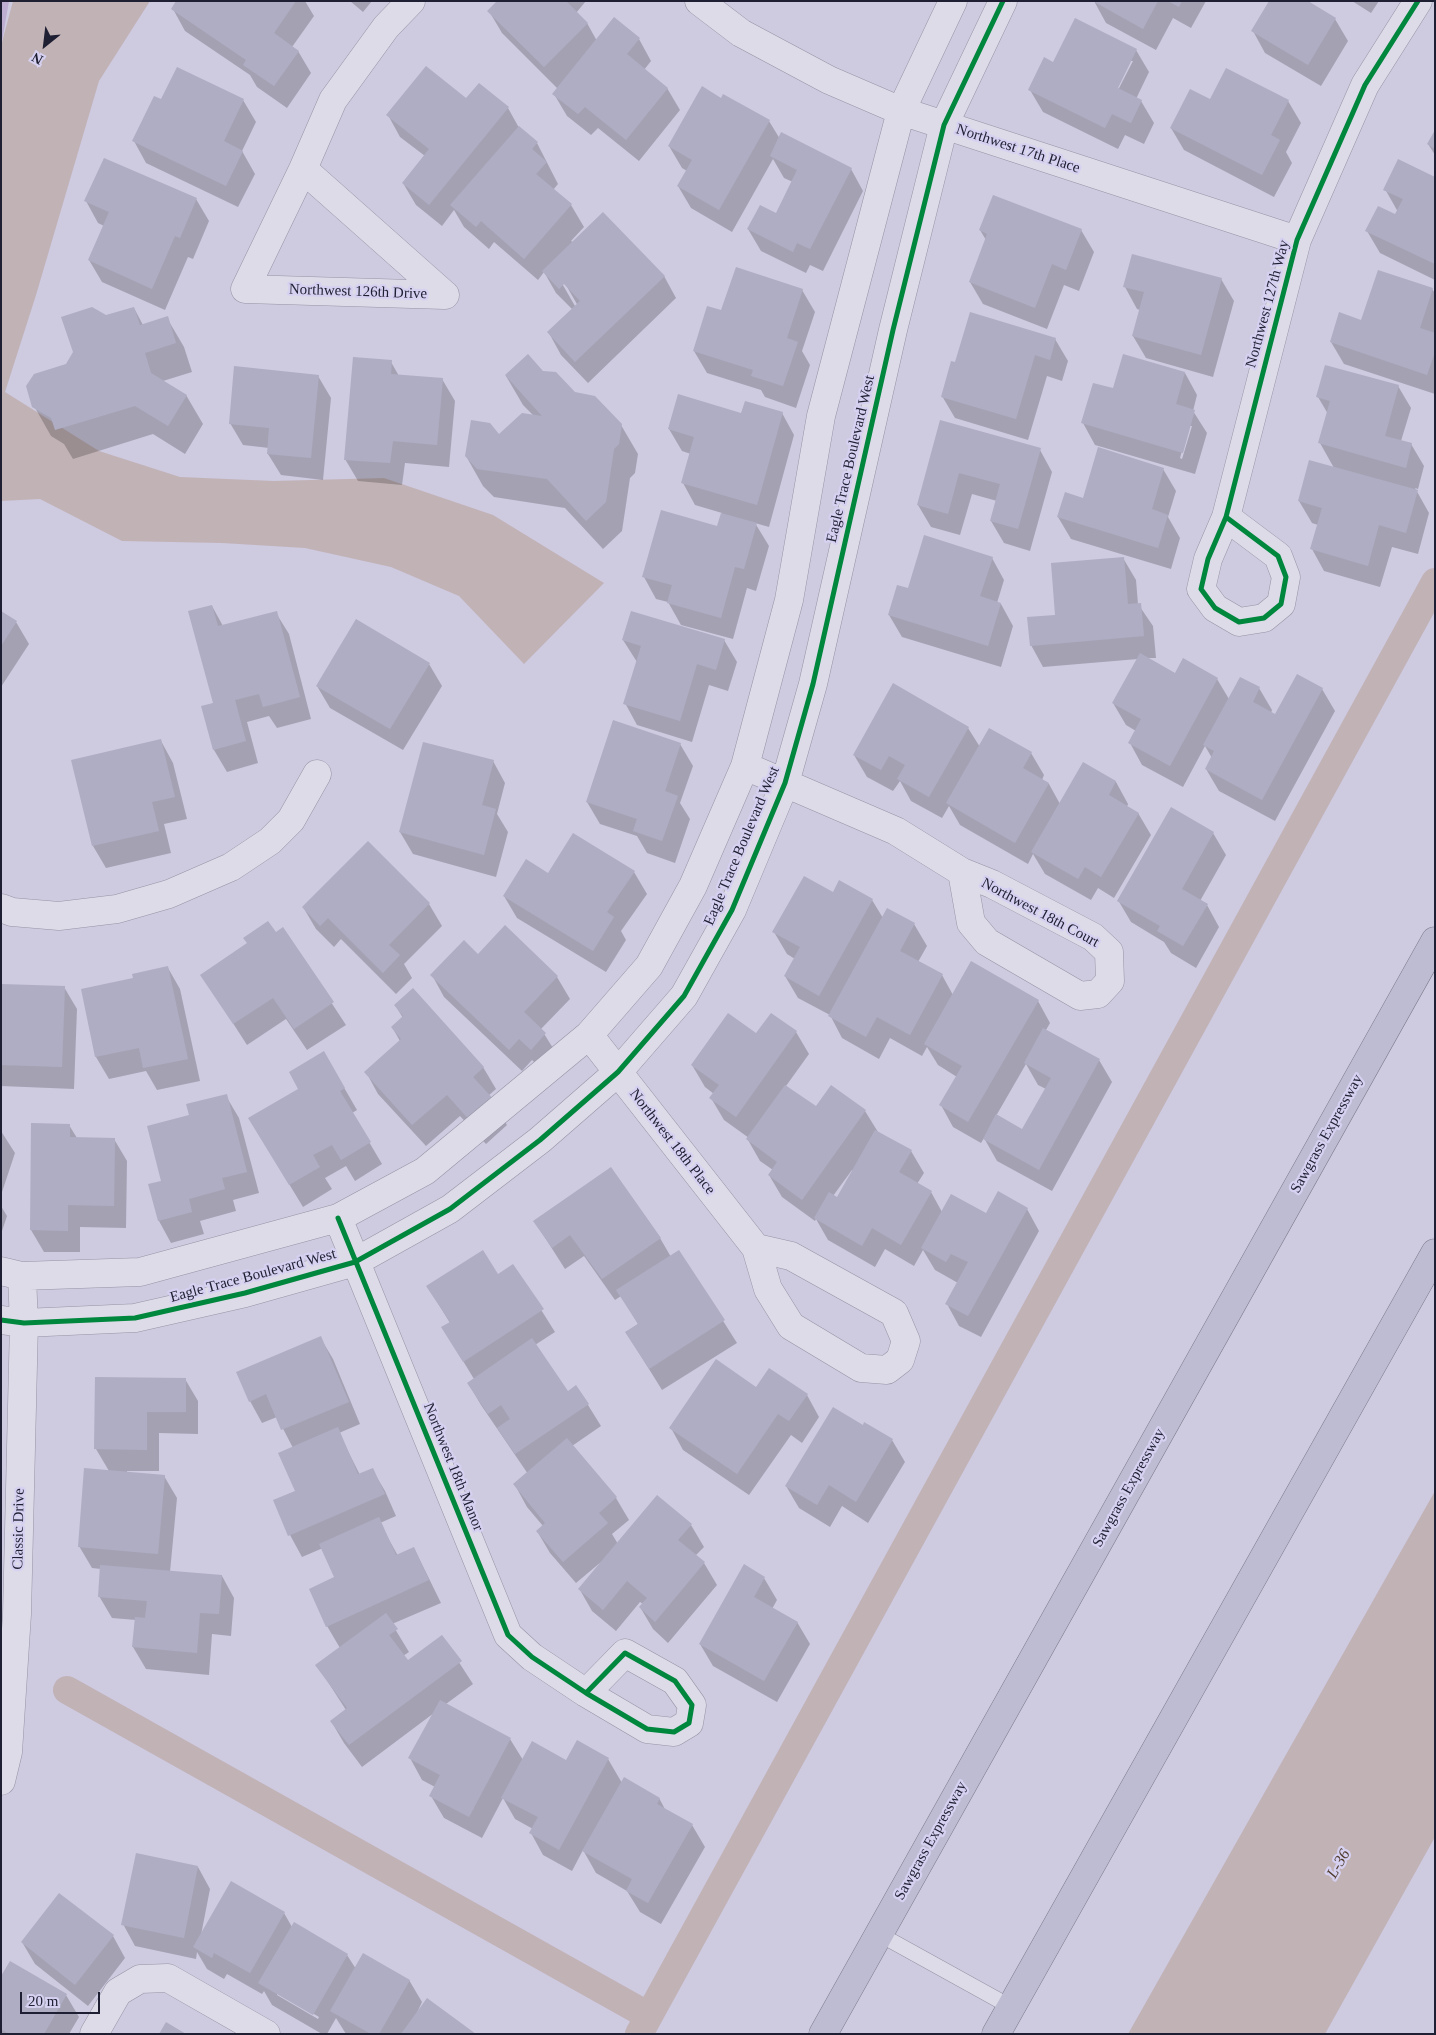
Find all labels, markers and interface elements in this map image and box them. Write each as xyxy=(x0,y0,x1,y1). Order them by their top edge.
north arrow xyxy=(20,20,70,70)
text: N xyxy=(29,50,46,68)
street label: Northwest 17th Place xyxy=(954,120,1082,178)
street label: Northwest 127th Way xyxy=(1242,238,1294,370)
street label: Northwest 126th Drive xyxy=(289,281,427,303)
street label: Eagle Trace Boulevard West xyxy=(823,374,879,544)
street label: Eagle Trace Boulevard West xyxy=(700,764,784,928)
street label: Northwest 18th Court xyxy=(978,874,1102,952)
street label: Sawgrass Expressway xyxy=(1287,1072,1367,1196)
street label: Northwest 18th Place xyxy=(625,1086,719,1198)
street label: Eagle Trace Boulevard West xyxy=(168,1245,338,1307)
street label: Northwest 18th Manor xyxy=(419,1400,487,1534)
street label: Sawgrass Expressway xyxy=(1089,1426,1169,1550)
street label: Classic Drive xyxy=(9,1488,29,1570)
street label: Sawgrass Expressway xyxy=(891,1779,971,1903)
water label: L-36 xyxy=(1323,1846,1355,1882)
scale bar xyxy=(22,1982,102,2014)
text: 20 m xyxy=(28,1993,58,2009)

